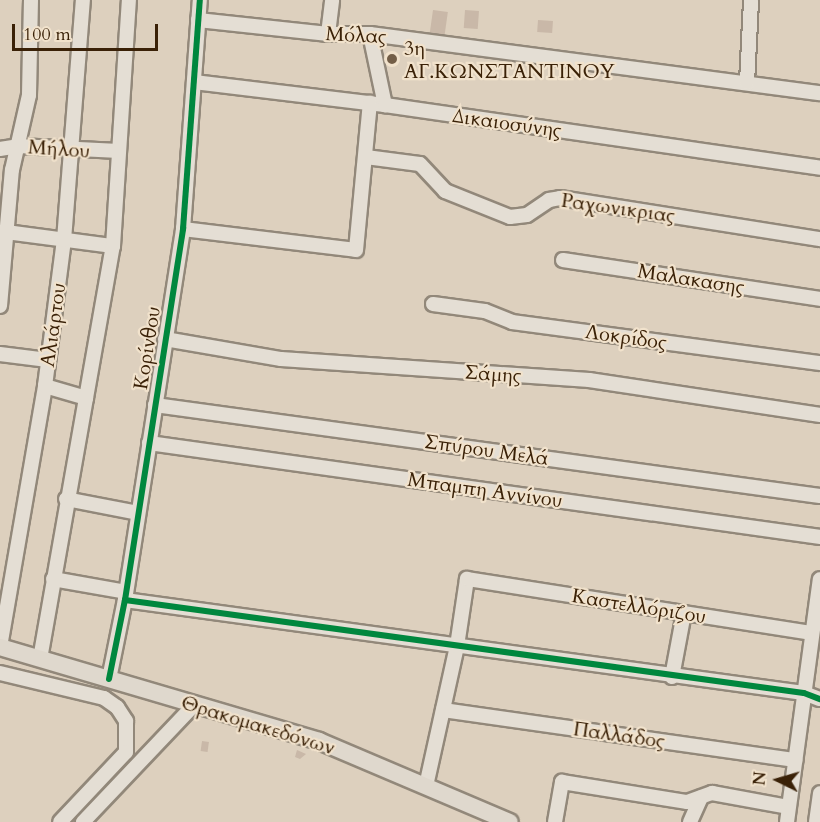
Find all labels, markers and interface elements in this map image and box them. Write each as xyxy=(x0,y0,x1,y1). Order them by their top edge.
scale bar xyxy=(15,12,160,50)
street label: Μόλας xyxy=(325,21,387,49)
text: 100 m xyxy=(23,22,71,47)
place label: 3η ΑΓ.ΚΩΝΣΤΑΝΤΙΝΟΥ xyxy=(404,36,615,83)
marker: 3η ΑΓ.ΚΩΝΣΤΑΝΤΙΝΟΥ xyxy=(385,52,399,66)
street label: Δικαιοσύνης xyxy=(451,103,563,143)
street label: Μήλου xyxy=(27,135,91,163)
street label: Ραχωνικριας xyxy=(560,188,676,228)
street label: Μαλακασης xyxy=(636,259,746,299)
street label: Αλιάρτου xyxy=(35,281,71,369)
street label: Κορίνθου xyxy=(129,305,165,391)
street label: Λοκρίδος xyxy=(584,319,668,355)
street label: Σάμης xyxy=(464,360,522,388)
street label: Σπύρου Μελά xyxy=(423,429,551,471)
street label: Μπαμπη Αννίνου xyxy=(406,467,564,513)
street label: Καστελλόριζου xyxy=(570,584,708,628)
street label: Θρακομακεδόνων xyxy=(178,690,338,760)
street label: Παλλάδος xyxy=(572,717,666,753)
north arrow xyxy=(748,750,808,810)
text: N xyxy=(749,771,772,786)

